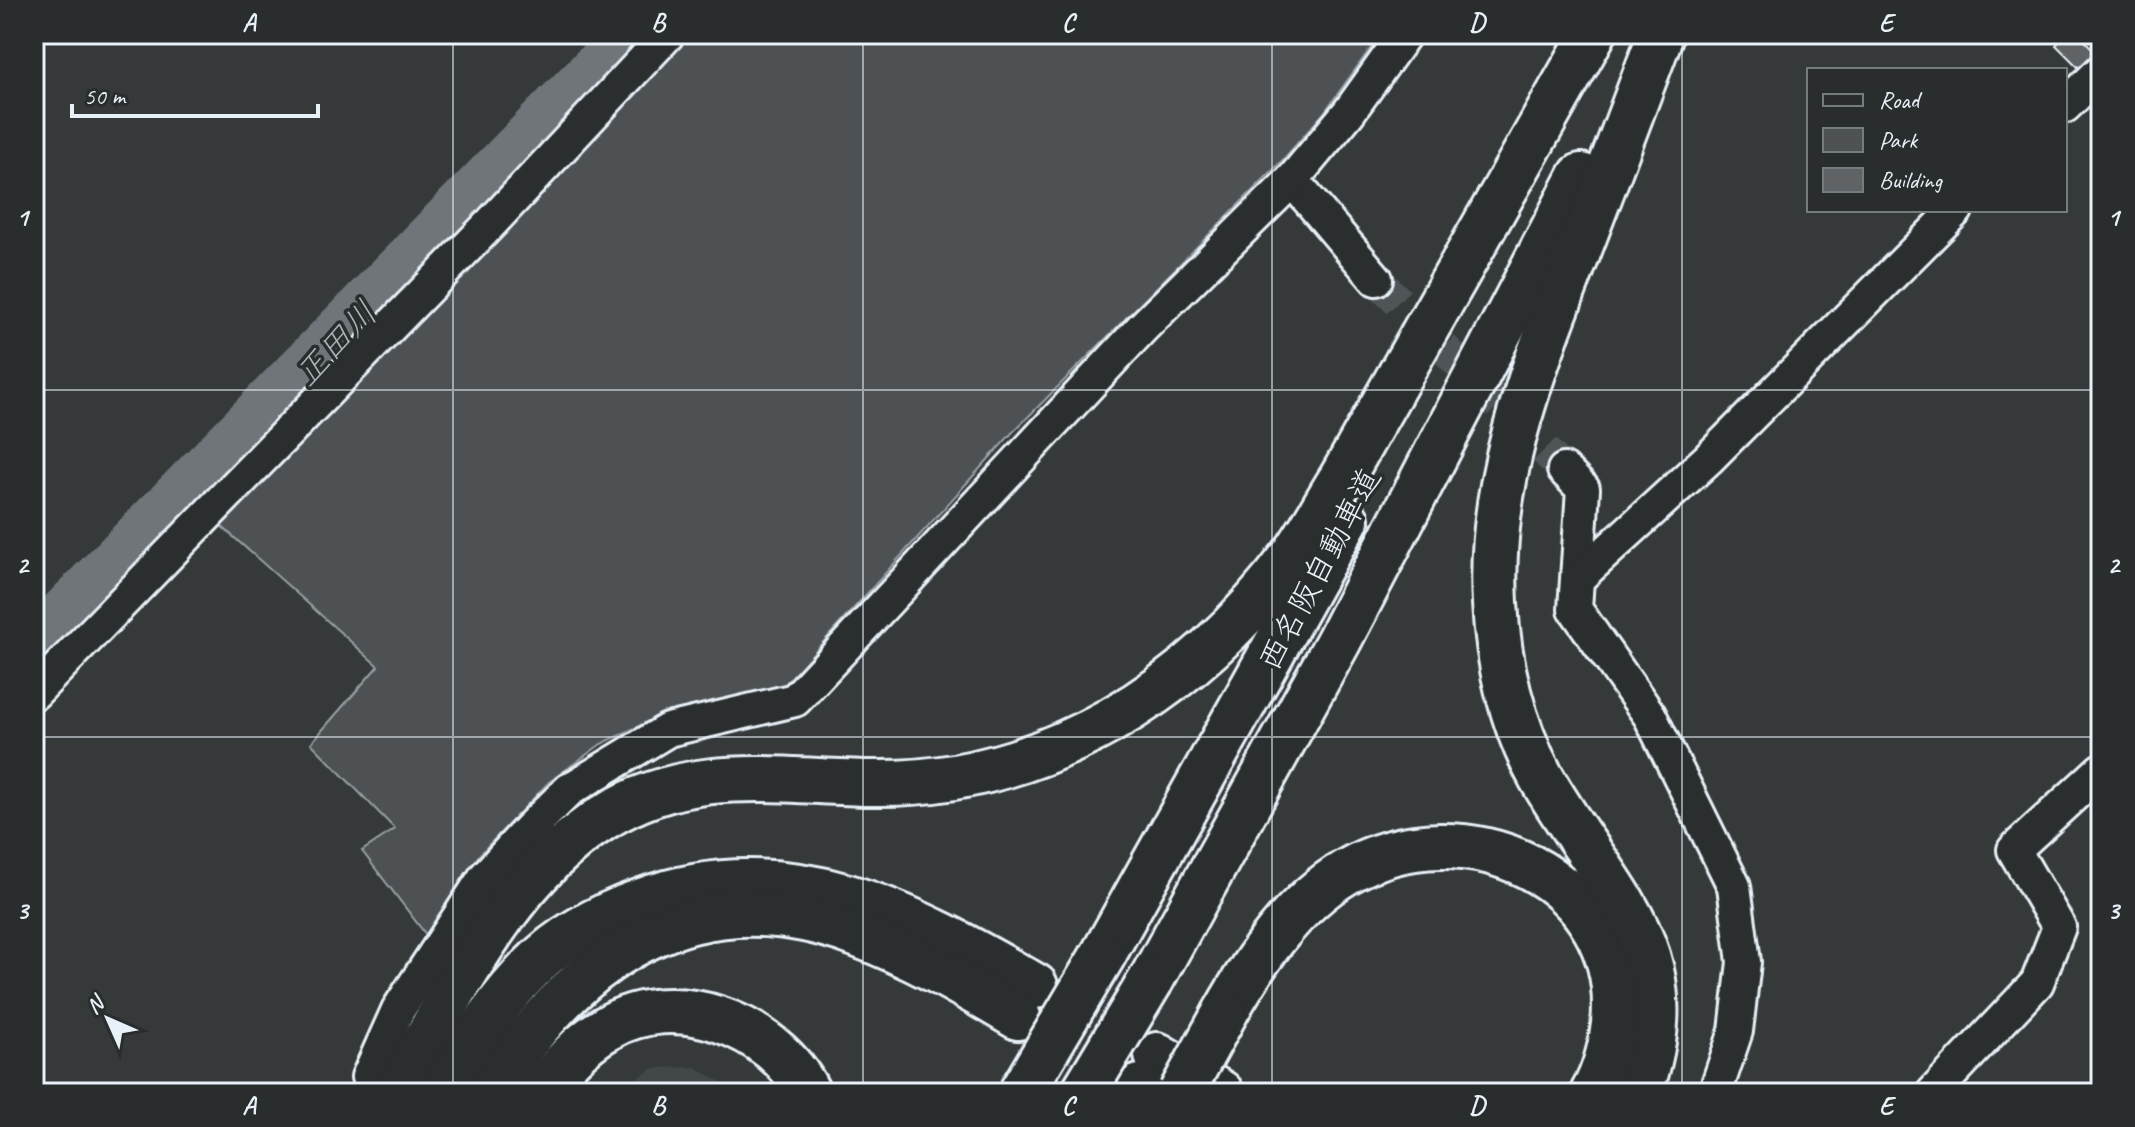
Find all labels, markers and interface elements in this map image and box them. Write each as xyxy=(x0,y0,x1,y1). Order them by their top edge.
text: A xyxy=(242,6,257,39)
text: B xyxy=(651,6,667,39)
text: C xyxy=(1062,6,1078,39)
text: D xyxy=(1469,6,1487,39)
text: E xyxy=(1879,6,1897,39)
scale bar xyxy=(72,68,318,118)
legend xyxy=(1807,68,2067,212)
text: 50 m xyxy=(84,81,127,111)
text: Road xyxy=(1879,85,1923,115)
text: Park xyxy=(1879,125,1919,155)
text: Building xyxy=(1879,165,1944,195)
text: 1 xyxy=(16,201,31,234)
text: 1 xyxy=(2107,201,2122,234)
water label: 正田川 xyxy=(284,292,386,395)
street label: 西名阪自動車道 xyxy=(1249,461,1390,678)
text: 2 xyxy=(16,548,30,581)
text: 2 xyxy=(2107,548,2121,581)
text: 3 xyxy=(16,894,30,927)
text: 3 xyxy=(2107,894,2121,927)
north arrow xyxy=(68,979,148,1059)
text: N xyxy=(80,988,112,1020)
text: A xyxy=(242,1089,257,1122)
text: B xyxy=(651,1089,667,1122)
text: C xyxy=(1062,1089,1078,1122)
text: D xyxy=(1469,1089,1487,1122)
text: E xyxy=(1879,1089,1897,1122)

